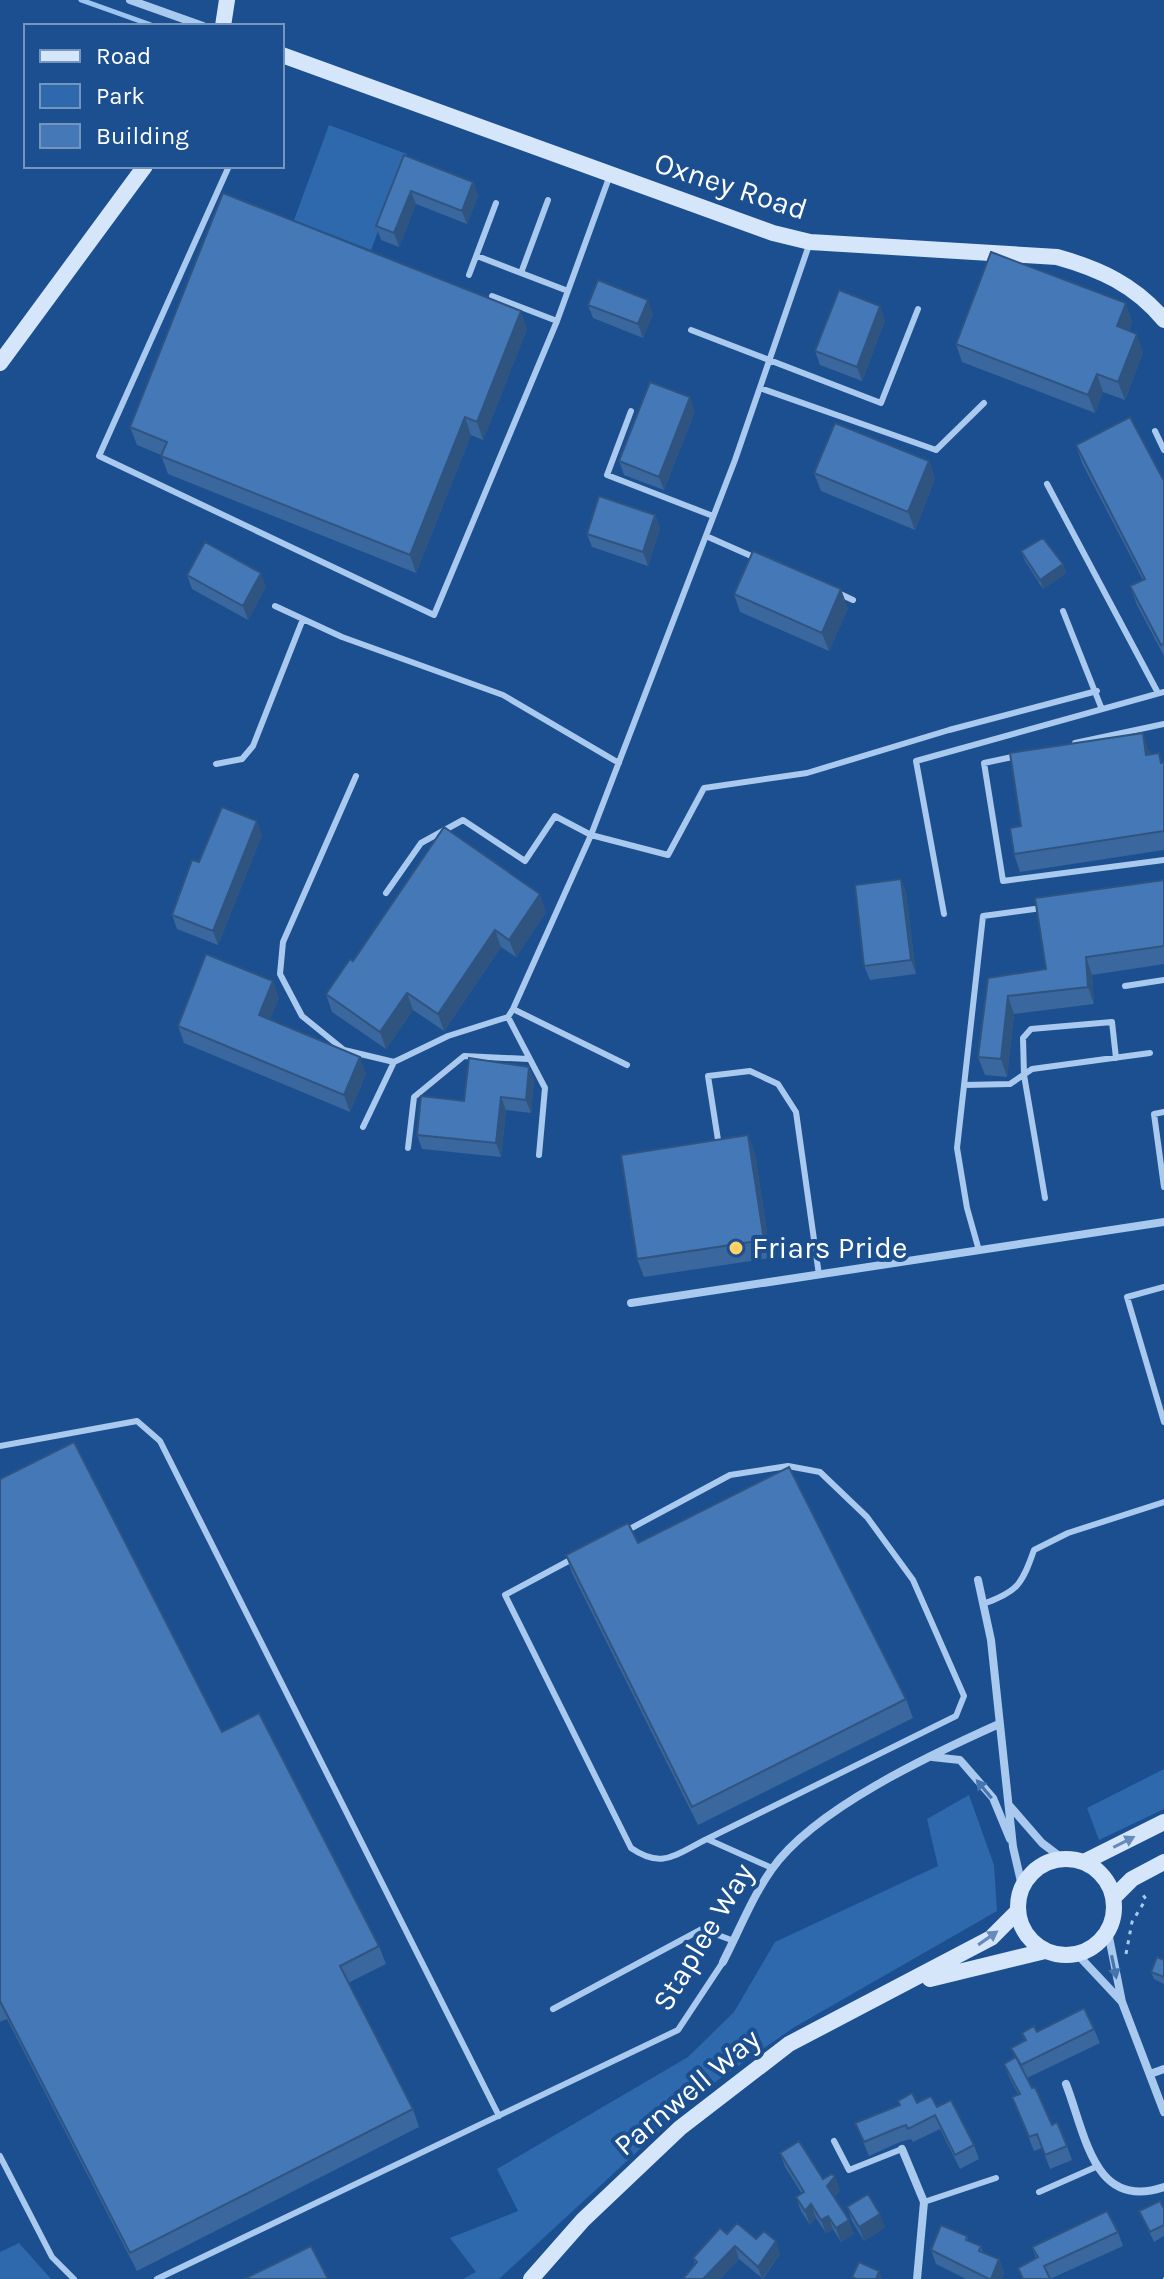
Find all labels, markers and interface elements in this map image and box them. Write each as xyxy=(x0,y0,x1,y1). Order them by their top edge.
legend xyxy=(24,24,284,168)
text: Road xyxy=(96,42,151,70)
text: Park xyxy=(96,82,145,110)
text: Building xyxy=(96,122,189,150)
street label: Oxney Road xyxy=(650,144,812,228)
place label: Friars Pride xyxy=(752,1230,907,1266)
marker: Friars Pride xyxy=(727,1239,745,1257)
one-way arrow xyxy=(976,1779,993,1799)
one-way arrow xyxy=(1112,1836,1135,1849)
street label: Staplee Way xyxy=(645,1857,761,2017)
one-way arrow xyxy=(977,1930,999,1946)
one-way arrow xyxy=(1108,1955,1121,1980)
street label: Parnwell Way xyxy=(607,2021,767,2163)

